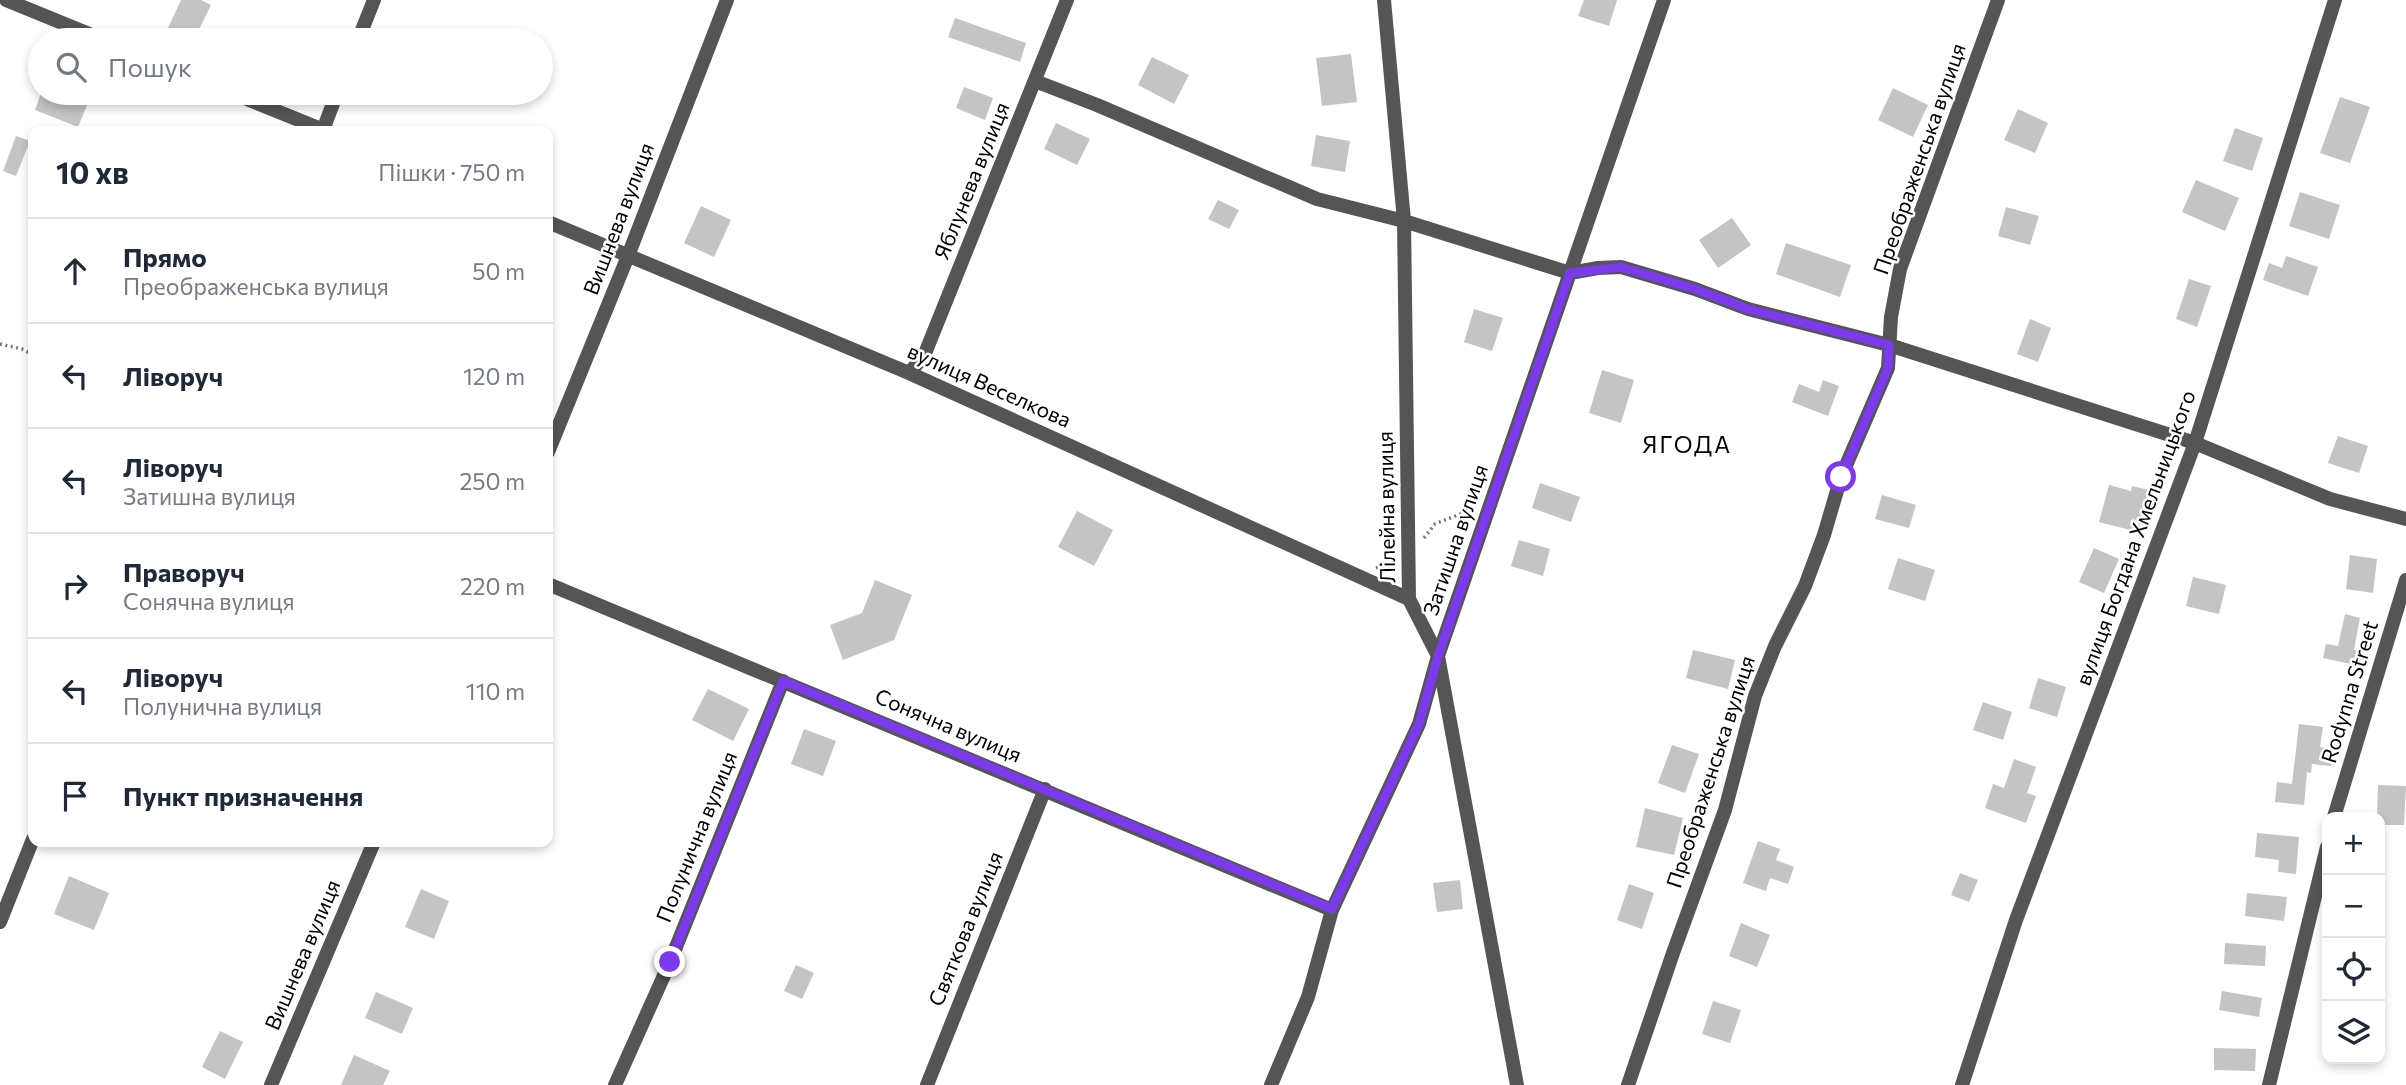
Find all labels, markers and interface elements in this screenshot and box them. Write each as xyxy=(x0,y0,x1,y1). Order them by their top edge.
search box xyxy=(28,28,553,105)
street label: Преображенська вулиця xyxy=(1867,40,1970,277)
icon: search xyxy=(52,48,90,86)
text: Пошук xyxy=(108,51,192,82)
street label: Яблунева вулиця xyxy=(928,98,1014,263)
street label: Вишнева вулиця xyxy=(577,139,658,298)
text: 10 хв xyxy=(56,153,129,190)
text: Пішки · 750 m xyxy=(378,158,525,186)
text: Прямо xyxy=(123,241,207,272)
icon: ahead xyxy=(56,252,94,290)
text: 50 m xyxy=(472,257,525,285)
text: Преображенська вулиця xyxy=(123,272,389,300)
street label: вулиця Веселкова xyxy=(904,337,1075,432)
icon: left xyxy=(56,357,94,395)
text: Ліворуч xyxy=(123,360,223,391)
text: 120 m xyxy=(463,362,525,390)
street label: вулиця Богдана Хмельницького xyxy=(2069,386,2200,688)
district label: ЯГОДА xyxy=(1642,430,1732,458)
street label: Лілейна вулиця xyxy=(1372,431,1399,583)
text: Ліворуч xyxy=(123,451,223,482)
street label: Затишна вулиця xyxy=(1417,461,1492,618)
route start xyxy=(1825,461,1856,492)
icon: left xyxy=(56,462,94,500)
text: 250 m xyxy=(460,467,525,495)
text: Затишна вулиця xyxy=(123,482,296,510)
text: Праворуч xyxy=(123,556,245,587)
icon: right xyxy=(56,567,94,605)
text: 220 m xyxy=(460,572,525,600)
text: Сонячна вулиця xyxy=(123,587,295,615)
street label: Rodynna Street xyxy=(2315,617,2382,766)
street label: Преображенська вулиця xyxy=(1660,652,1759,891)
text: Ліворуч xyxy=(123,661,223,692)
icon: left xyxy=(56,672,94,710)
text: 110 m xyxy=(466,677,525,705)
street label: Сонячна вулиця xyxy=(872,683,1026,767)
text: Полунична вулиця xyxy=(123,692,322,720)
street label: Полунична вулиця xyxy=(650,747,741,925)
icon: arrive xyxy=(56,777,94,815)
text: Пункт призначення xyxy=(123,780,363,811)
map controls xyxy=(2322,812,2385,1064)
button: + xyxy=(2322,812,2385,875)
street label: Святкова вулиця xyxy=(922,848,1007,1009)
button: − xyxy=(2322,875,2385,938)
street label: Вишнева вулиця xyxy=(259,876,345,1033)
button: locate xyxy=(2322,938,2385,1001)
route end xyxy=(654,946,685,977)
button: layers xyxy=(2322,1001,2385,1064)

